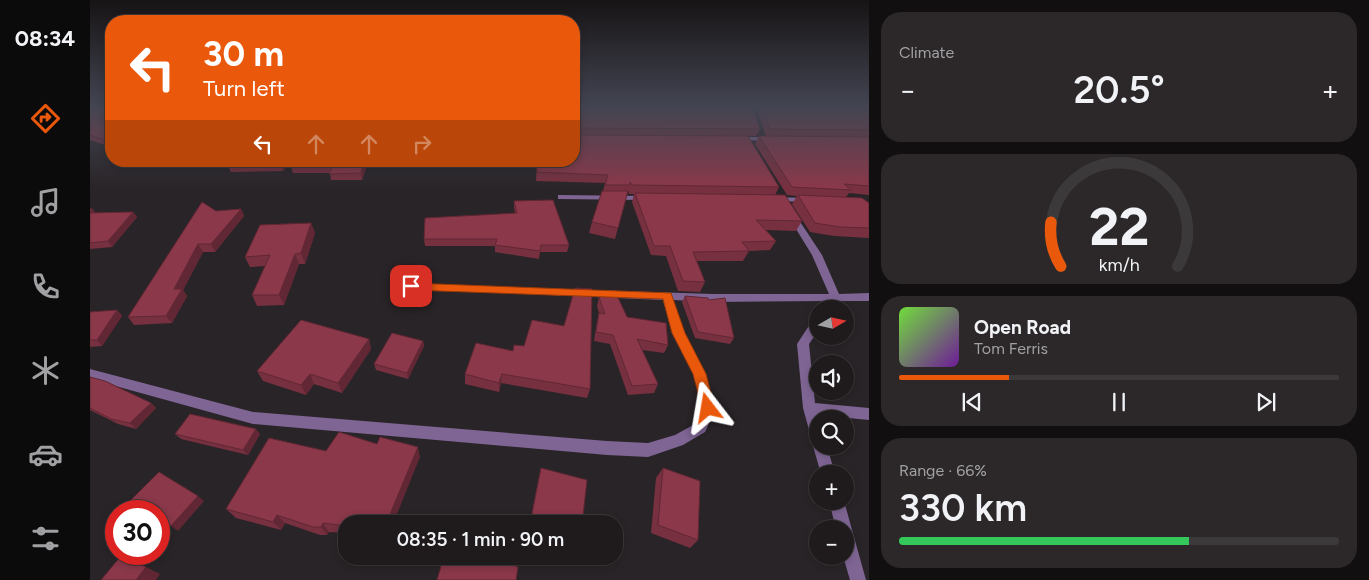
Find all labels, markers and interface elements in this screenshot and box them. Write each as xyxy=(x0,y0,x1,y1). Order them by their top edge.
text: 08:34 xyxy=(15,25,75,52)
text: 30 m xyxy=(203,33,284,75)
icon: left xyxy=(120,35,185,100)
text: Climate xyxy=(899,43,954,62)
text: 20.5° xyxy=(1073,67,1165,113)
text: − xyxy=(899,73,916,107)
text: + xyxy=(1322,73,1339,107)
text: Turn left xyxy=(203,75,285,102)
icon: directions xyxy=(28,101,63,136)
icon: left xyxy=(249,130,277,158)
icon: ahead xyxy=(302,130,330,158)
icon: ahead xyxy=(355,130,383,158)
icon: right xyxy=(408,130,436,158)
icon: music xyxy=(28,185,63,220)
text: 22 xyxy=(1089,196,1149,258)
text: km/h xyxy=(1099,254,1139,275)
pin xyxy=(390,265,432,307)
icon: phone xyxy=(28,269,63,304)
icon: arrive xyxy=(397,272,425,300)
north arrow xyxy=(809,300,854,345)
map controls xyxy=(809,300,854,565)
text: Open Road xyxy=(974,316,1071,339)
text: Tom Ferris xyxy=(974,339,1048,358)
icon: climate xyxy=(28,353,63,388)
button: sound xyxy=(809,355,854,400)
position arrow xyxy=(681,381,733,433)
icon: previous xyxy=(958,388,986,416)
icon: pause xyxy=(1105,388,1133,416)
icon: next xyxy=(1252,388,1280,416)
button: search xyxy=(809,410,854,455)
icon: car xyxy=(28,437,63,472)
text: Range · 66% xyxy=(899,461,987,480)
button: + xyxy=(809,465,854,510)
text: 330 km xyxy=(899,485,1027,531)
speed limit sign: 30 xyxy=(105,500,170,565)
button: − xyxy=(809,520,854,565)
icon: filters xyxy=(28,521,63,556)
text: 08:35 · 1 min · 90 m xyxy=(397,528,564,551)

